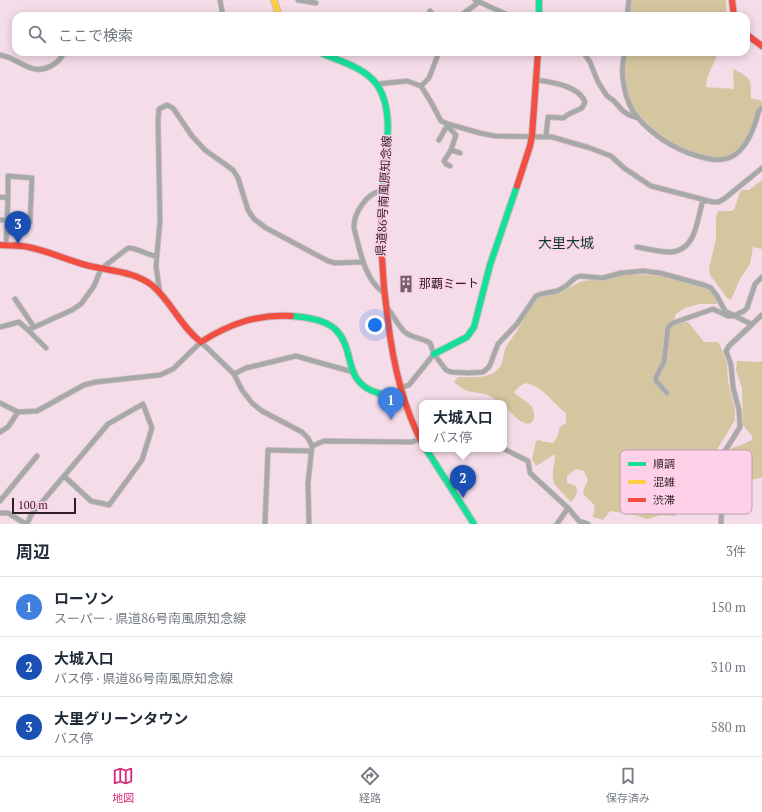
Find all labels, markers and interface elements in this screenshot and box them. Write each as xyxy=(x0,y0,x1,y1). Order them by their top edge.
search box xyxy=(12,12,750,56)
icon: search xyxy=(26,23,48,45)
text: ここで検索 xyxy=(58,25,133,45)
street label: 県道86号南風原知念線 xyxy=(373,135,394,257)
pin: 3 xyxy=(5,211,31,244)
district label: 大里大城 xyxy=(538,233,594,252)
building icon: 那覇ミート xyxy=(396,274,416,294)
place label: 那覇ミート xyxy=(419,276,479,291)
your location xyxy=(365,315,385,335)
pin: 1 xyxy=(378,387,404,420)
popup xyxy=(419,400,507,452)
text: 大城入口 xyxy=(433,407,493,427)
text: バス停 xyxy=(433,428,472,446)
legend xyxy=(620,450,752,514)
text: 順調 xyxy=(653,457,675,471)
pin: 2 xyxy=(450,465,476,498)
text: 混雑 xyxy=(653,475,675,489)
text: 渋滞 xyxy=(653,493,675,507)
scale bar xyxy=(12,496,76,515)
text: 100 m xyxy=(18,498,48,512)
text: 周辺 xyxy=(16,540,50,563)
text: 3件 xyxy=(726,542,746,560)
text: ローソン xyxy=(54,588,114,608)
text: 1 xyxy=(25,598,33,616)
text: 150 m xyxy=(711,598,746,616)
text: スーパー · 県道86号南風原知念線 xyxy=(54,609,246,627)
text: 大城入口 xyxy=(54,648,114,668)
text: 2 xyxy=(25,658,33,676)
text: 310 m xyxy=(711,658,746,676)
text: バス停 · 県道86号南風原知念線 xyxy=(54,669,233,687)
text: 大里グリーンタウン xyxy=(54,708,188,728)
text: 3 xyxy=(25,718,33,736)
text: 580 m xyxy=(711,718,746,736)
text: バス停 xyxy=(54,729,93,747)
tab: 地図 xyxy=(112,765,134,805)
tab: 経路 xyxy=(359,765,381,805)
tab: 保存済み xyxy=(606,765,650,805)

